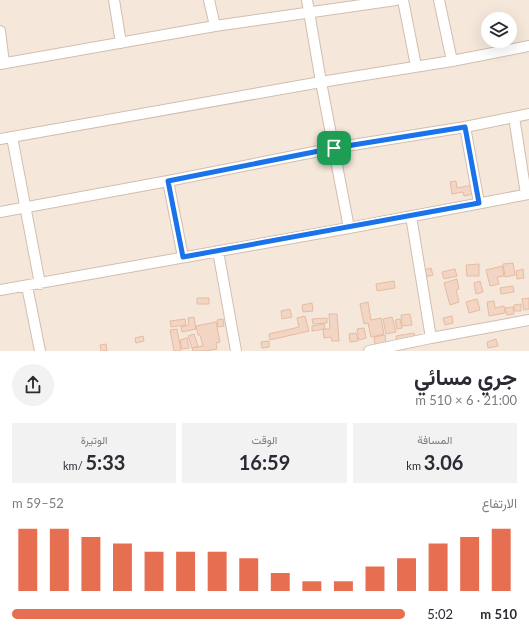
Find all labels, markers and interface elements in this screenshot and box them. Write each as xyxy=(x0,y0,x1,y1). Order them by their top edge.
map controls xyxy=(481,12,517,48)
button: layers xyxy=(481,12,517,48)
pin xyxy=(317,131,351,165)
icon: arrive xyxy=(323,137,345,159)
text: جري مسائي xyxy=(414,363,517,390)
button: share xyxy=(12,364,54,406)
text: 21:00 · 6 × 510 m xyxy=(415,392,517,408)
text: الوتيرة xyxy=(81,433,108,446)
text: الوقت xyxy=(252,433,277,446)
text: المسافة xyxy=(417,433,452,446)
text: 5:33 xyxy=(85,450,125,474)
text: 16:59 xyxy=(239,450,290,474)
text: 3.06 xyxy=(424,450,463,474)
text: /km xyxy=(63,459,85,472)
text: km xyxy=(406,459,424,472)
text: 52–59 m xyxy=(12,495,64,511)
text: الارتفاع xyxy=(482,495,517,511)
text: 5:02 xyxy=(427,606,453,622)
text: 510 m xyxy=(480,606,517,622)

